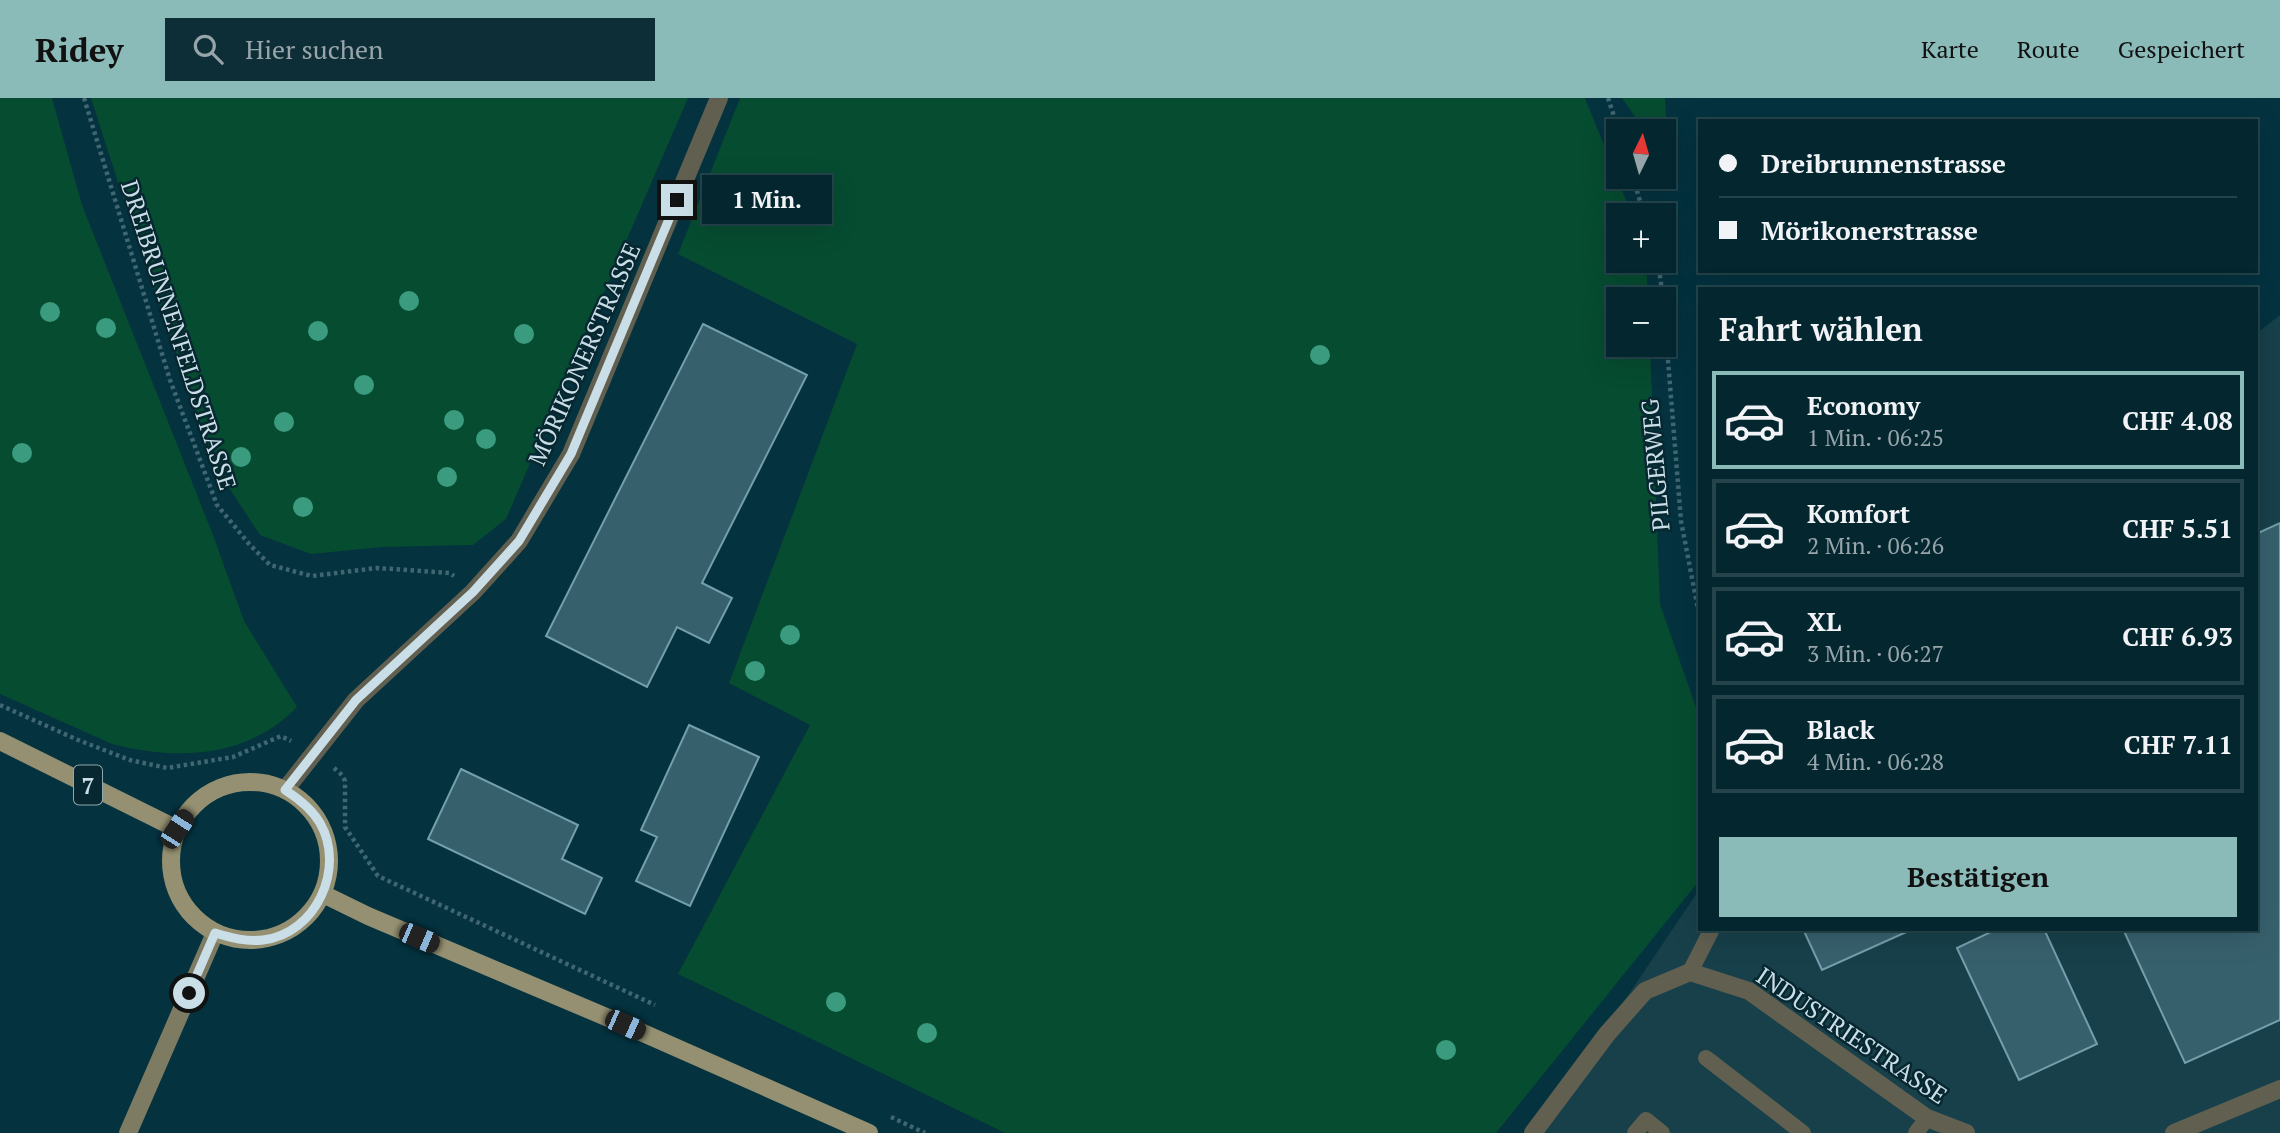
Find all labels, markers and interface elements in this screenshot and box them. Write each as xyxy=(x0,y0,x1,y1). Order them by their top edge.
search box xyxy=(165,18,655,81)
text: Ridey xyxy=(35,28,123,71)
icon: search xyxy=(189,30,227,68)
text: Hier suchen xyxy=(245,32,384,66)
text: Karte xyxy=(1921,33,1979,65)
text: Route xyxy=(2017,33,2080,65)
text: Gespeichert xyxy=(2118,33,2245,65)
north arrow xyxy=(1606,119,1676,189)
map controls xyxy=(1606,119,1676,357)
text: Dreibrunnenstrasse xyxy=(1761,146,2006,180)
street label: DREIBRUNNENFELDSTRASSE xyxy=(114,176,244,494)
callout: 1 Min. xyxy=(702,176,831,224)
route end xyxy=(661,184,693,216)
text: 1 Min. xyxy=(732,184,802,215)
button: + xyxy=(1606,203,1676,273)
text: Mörikonerstrasse xyxy=(1761,213,1978,247)
street label: MÖRIKONERSTRASSE xyxy=(520,238,648,470)
button: − xyxy=(1606,287,1676,357)
text: Fahrt wählen xyxy=(1719,308,1923,350)
text: Economy xyxy=(1807,388,1920,422)
icon: car xyxy=(1723,389,1786,452)
street label: PILGERWEG xyxy=(1633,397,1677,532)
text: CHF 4.08 xyxy=(2122,403,2233,437)
text: 1 Min. · 06:25 xyxy=(1807,422,1944,453)
text: Komfort xyxy=(1807,496,1910,530)
icon: car xyxy=(1723,497,1786,560)
text: CHF 5.51 xyxy=(2122,511,2233,545)
text: 2 Min. · 06:26 xyxy=(1807,530,1944,561)
text: XL xyxy=(1807,604,1841,638)
icon: car xyxy=(1723,605,1786,668)
text: CHF 6.93 xyxy=(2122,619,2233,653)
text: 3 Min. · 06:27 xyxy=(1807,638,1944,669)
text: Black xyxy=(1807,712,1875,746)
icon: car xyxy=(1723,713,1786,776)
text: CHF 7.11 xyxy=(2124,727,2233,761)
text: 4 Min. · 06:28 xyxy=(1807,746,1944,777)
road number: 7 xyxy=(74,765,102,804)
car xyxy=(157,806,198,852)
button: Bestätigen xyxy=(1719,837,2237,917)
car xyxy=(396,920,443,956)
street label: INDUSTRIESTRASSE xyxy=(1750,959,1954,1111)
route start xyxy=(173,977,205,1009)
car xyxy=(602,1007,649,1043)

